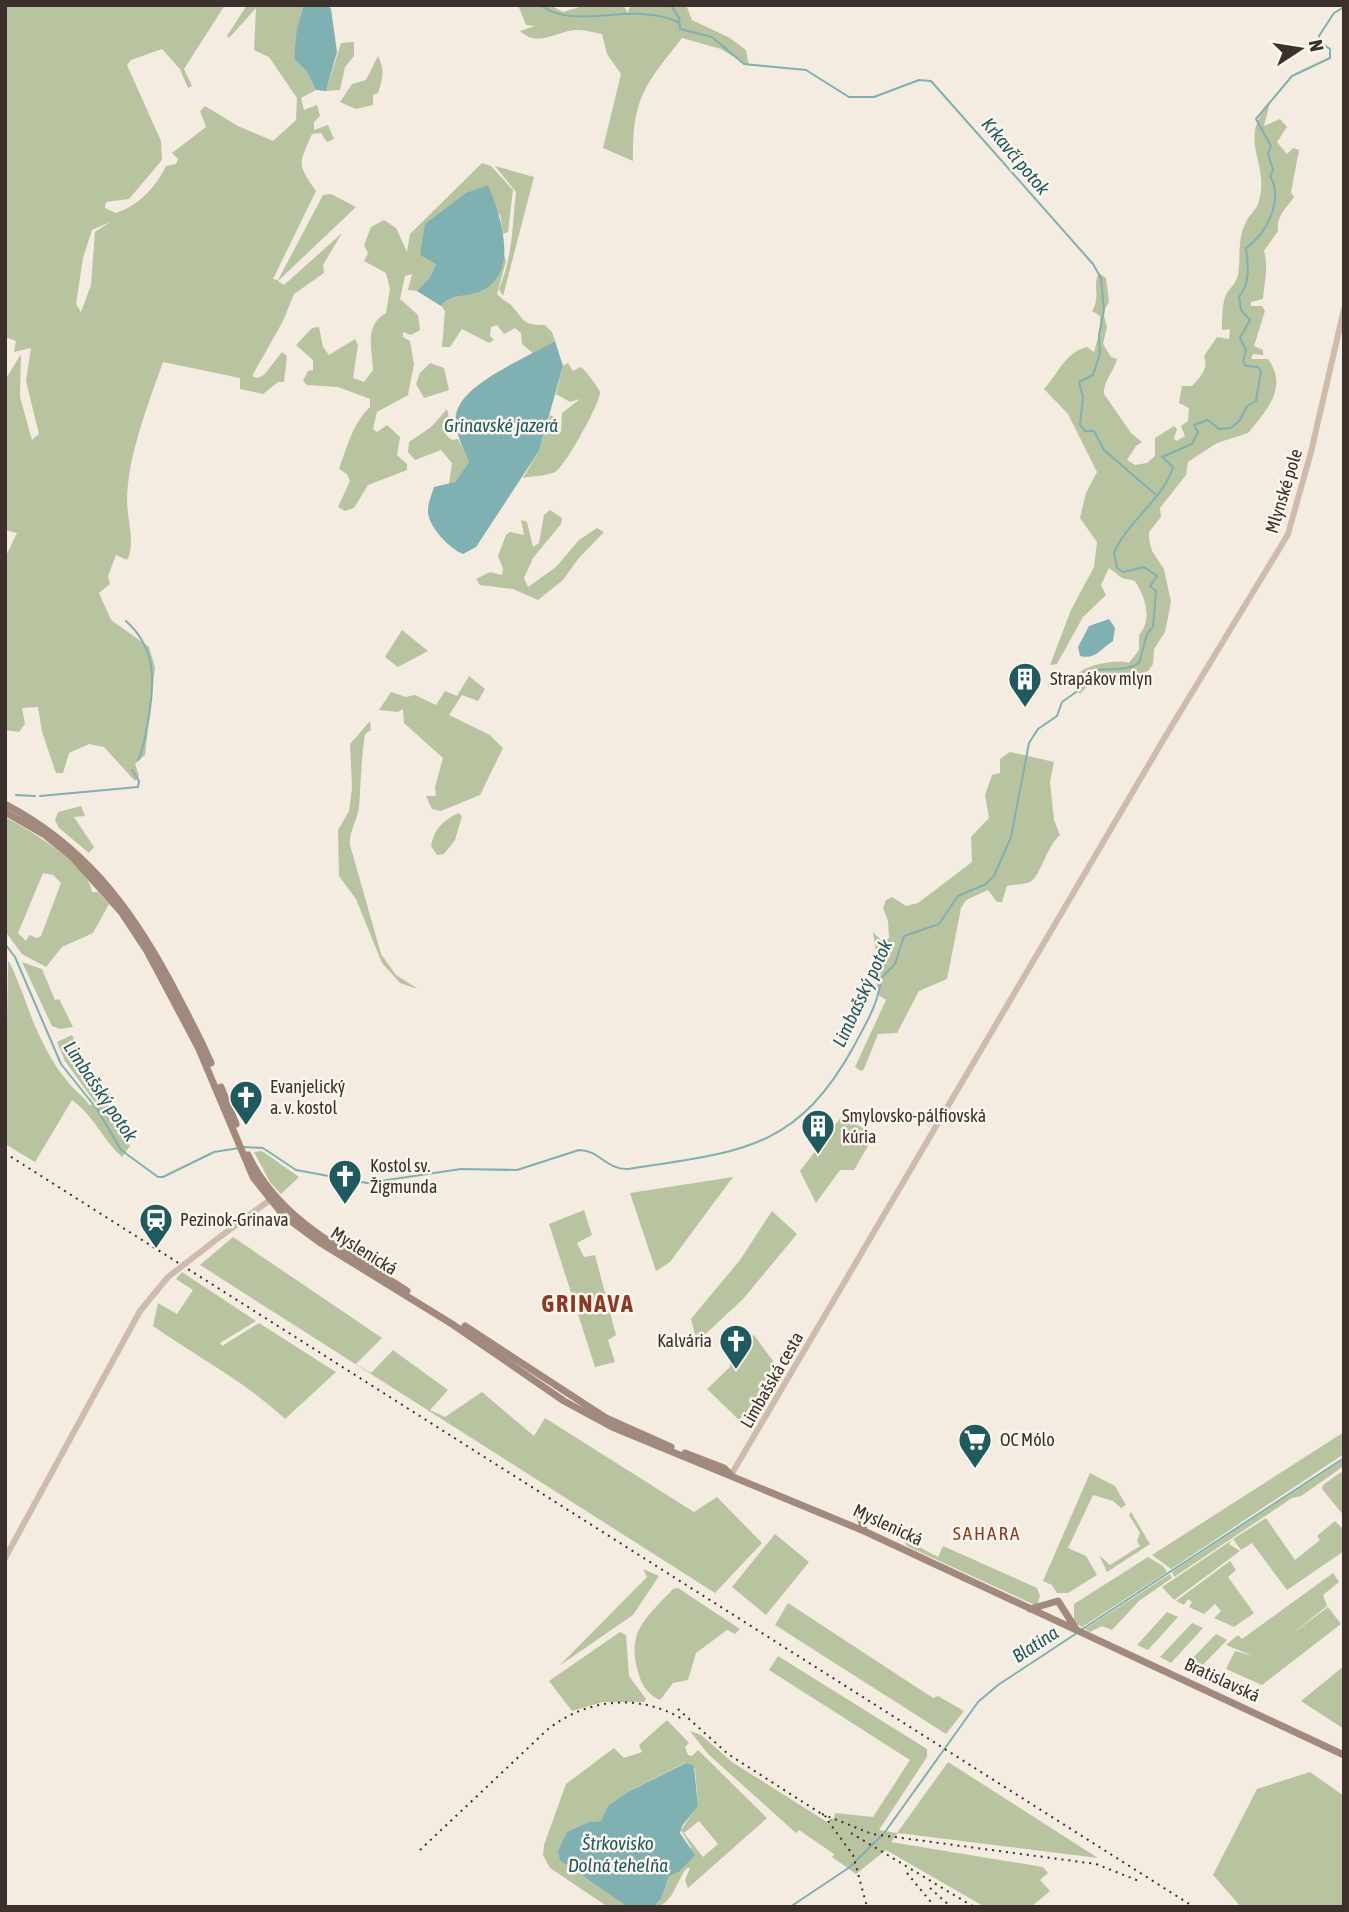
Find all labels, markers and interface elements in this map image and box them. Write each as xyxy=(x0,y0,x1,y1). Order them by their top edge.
north arrow xyxy=(1265,14,1335,84)
text: N xyxy=(1305,38,1329,53)
water label: Krkavčí potok xyxy=(977,113,1055,200)
water label: Grinavské jazerá xyxy=(444,414,558,436)
street label: Mlynské pole xyxy=(1261,446,1306,536)
building icon: Strapákov mlyn xyxy=(1006,660,1044,709)
place label: Strapákov mlyn xyxy=(1050,668,1152,689)
water label: Limbašský potok xyxy=(828,935,897,1050)
water label: Limbašský potok xyxy=(59,1037,143,1146)
place label: Evanjelický a. v. kostol xyxy=(270,1076,345,1118)
church icon: Evanjelický a. v. kostol xyxy=(227,1078,265,1127)
place label: Smylovsko-pálfiovská kúria xyxy=(842,1105,986,1147)
building icon: Smylovsko-pálfiovská kúria xyxy=(799,1107,837,1156)
place label: Kostol sv. Žigmunda xyxy=(370,1155,437,1197)
church icon: Kostol sv. Žigmunda xyxy=(326,1157,364,1206)
station icon: Pezinok-Grinava xyxy=(137,1201,175,1250)
place label: Pezinok-Grinava xyxy=(180,1209,289,1230)
street label: Myslenická xyxy=(327,1222,401,1279)
district label: GRINAVA xyxy=(541,1290,635,1317)
church icon: Kalvária xyxy=(717,1322,755,1371)
street label: Limbašská cesta xyxy=(736,1328,807,1431)
place label: Kalvária xyxy=(657,1330,712,1351)
supermarket icon: OC Mólo xyxy=(956,1421,994,1470)
place label: OC Mólo xyxy=(1000,1429,1055,1450)
street label: Myslenická xyxy=(850,1499,926,1550)
district label: SAHARA xyxy=(953,1522,1021,1544)
water label: Blatina xyxy=(1008,1621,1062,1667)
street label: Bratislavská xyxy=(1181,1653,1263,1706)
water label: Štrkovisko Dolná tehelňa xyxy=(568,1832,668,1876)

